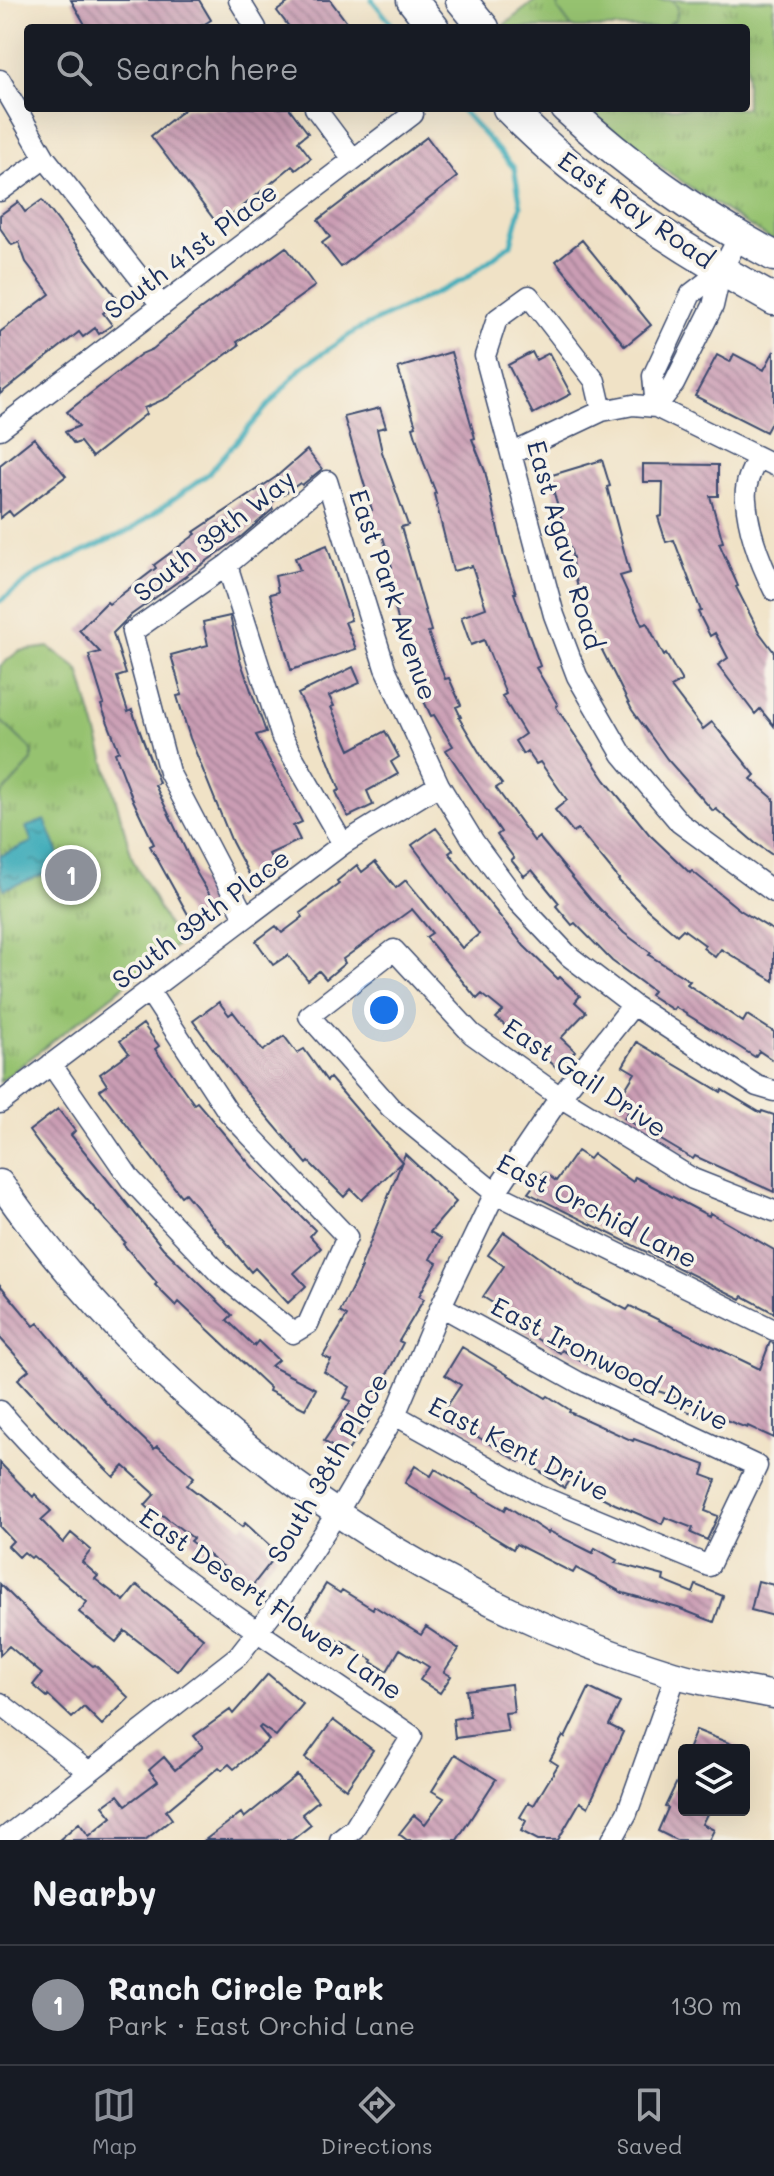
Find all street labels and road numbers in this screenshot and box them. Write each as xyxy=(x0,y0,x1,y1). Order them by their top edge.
street label: East Ray Road xyxy=(552,143,721,276)
street label: South 41st Place xyxy=(97,174,284,326)
street label: East Agave Road xyxy=(520,436,612,653)
street label: South 39th Way xyxy=(126,461,301,609)
street label: East Park Avenue xyxy=(342,485,446,705)
street label: South 39th Place xyxy=(105,840,296,996)
street label: East Gail Drive xyxy=(497,1010,674,1145)
street label: East Orchid Lane xyxy=(492,1145,703,1275)
street label: East Ironwood Drive xyxy=(486,1288,735,1438)
street label: South 38th Place xyxy=(259,1366,395,1569)
street label: East Kent Drive xyxy=(423,1388,615,1508)
street label: East Desert Flower Lane xyxy=(133,1499,410,1707)

